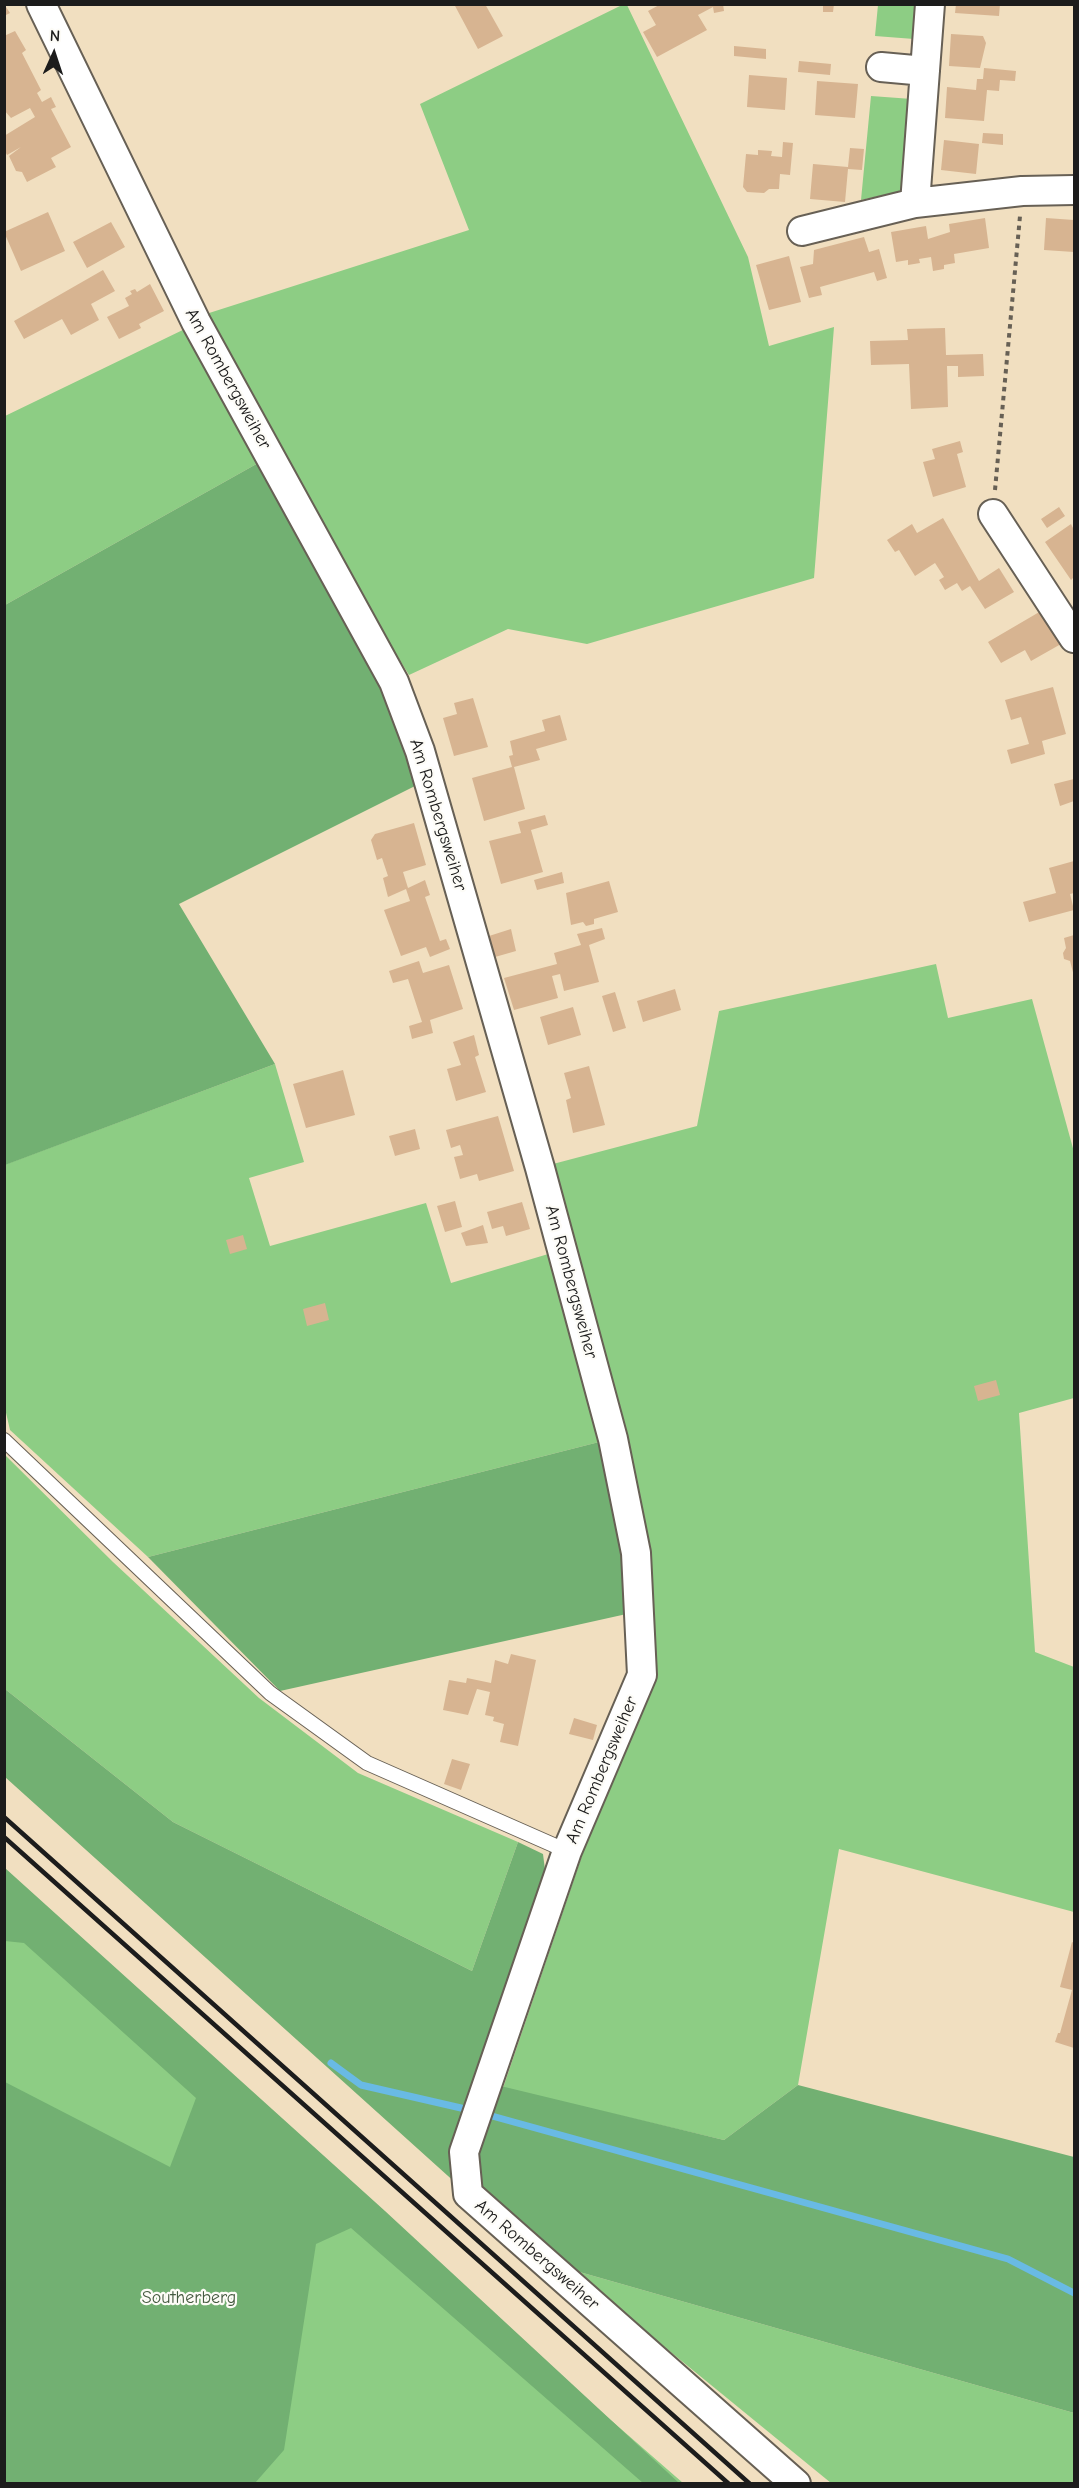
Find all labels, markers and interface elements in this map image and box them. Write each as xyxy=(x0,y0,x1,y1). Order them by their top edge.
north arrow xyxy=(24,24,84,84)
text: N xyxy=(49,27,61,45)
street label: Am Rombergsweiher xyxy=(180,305,276,453)
street label: Am Rombergsweiher xyxy=(405,736,471,894)
street label: Am Rombergsweiher xyxy=(540,1203,602,1361)
street label: Am Rombergsweiher xyxy=(561,1693,643,1847)
street label: Am Rombergsweiher xyxy=(470,2195,604,2315)
park label: Southerberg xyxy=(142,2287,236,2309)

